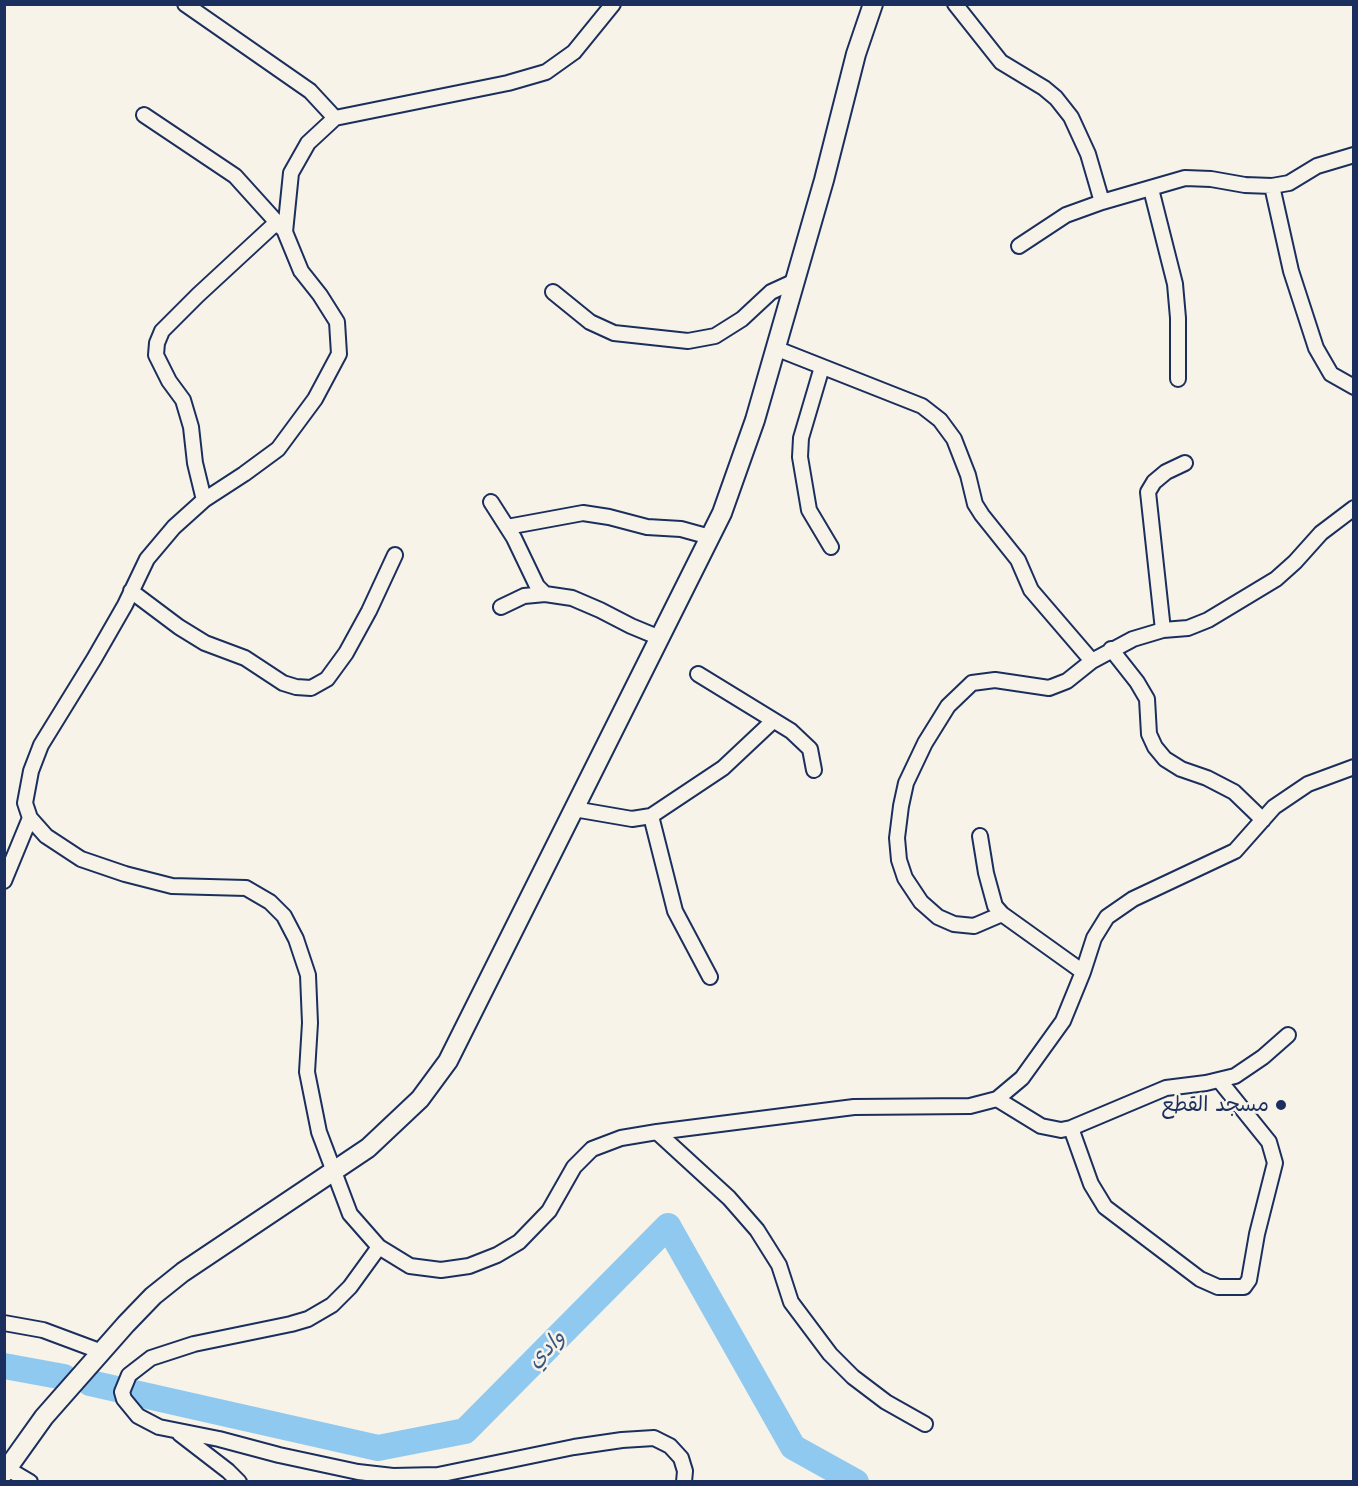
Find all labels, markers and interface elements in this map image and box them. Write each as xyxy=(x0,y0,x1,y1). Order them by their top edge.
place label: مسجد القطع xyxy=(1161,1092,1269,1118)
marker: مسجد القطع xyxy=(1274,1098,1288,1112)
water label: وادي xyxy=(522,1325,570,1373)

